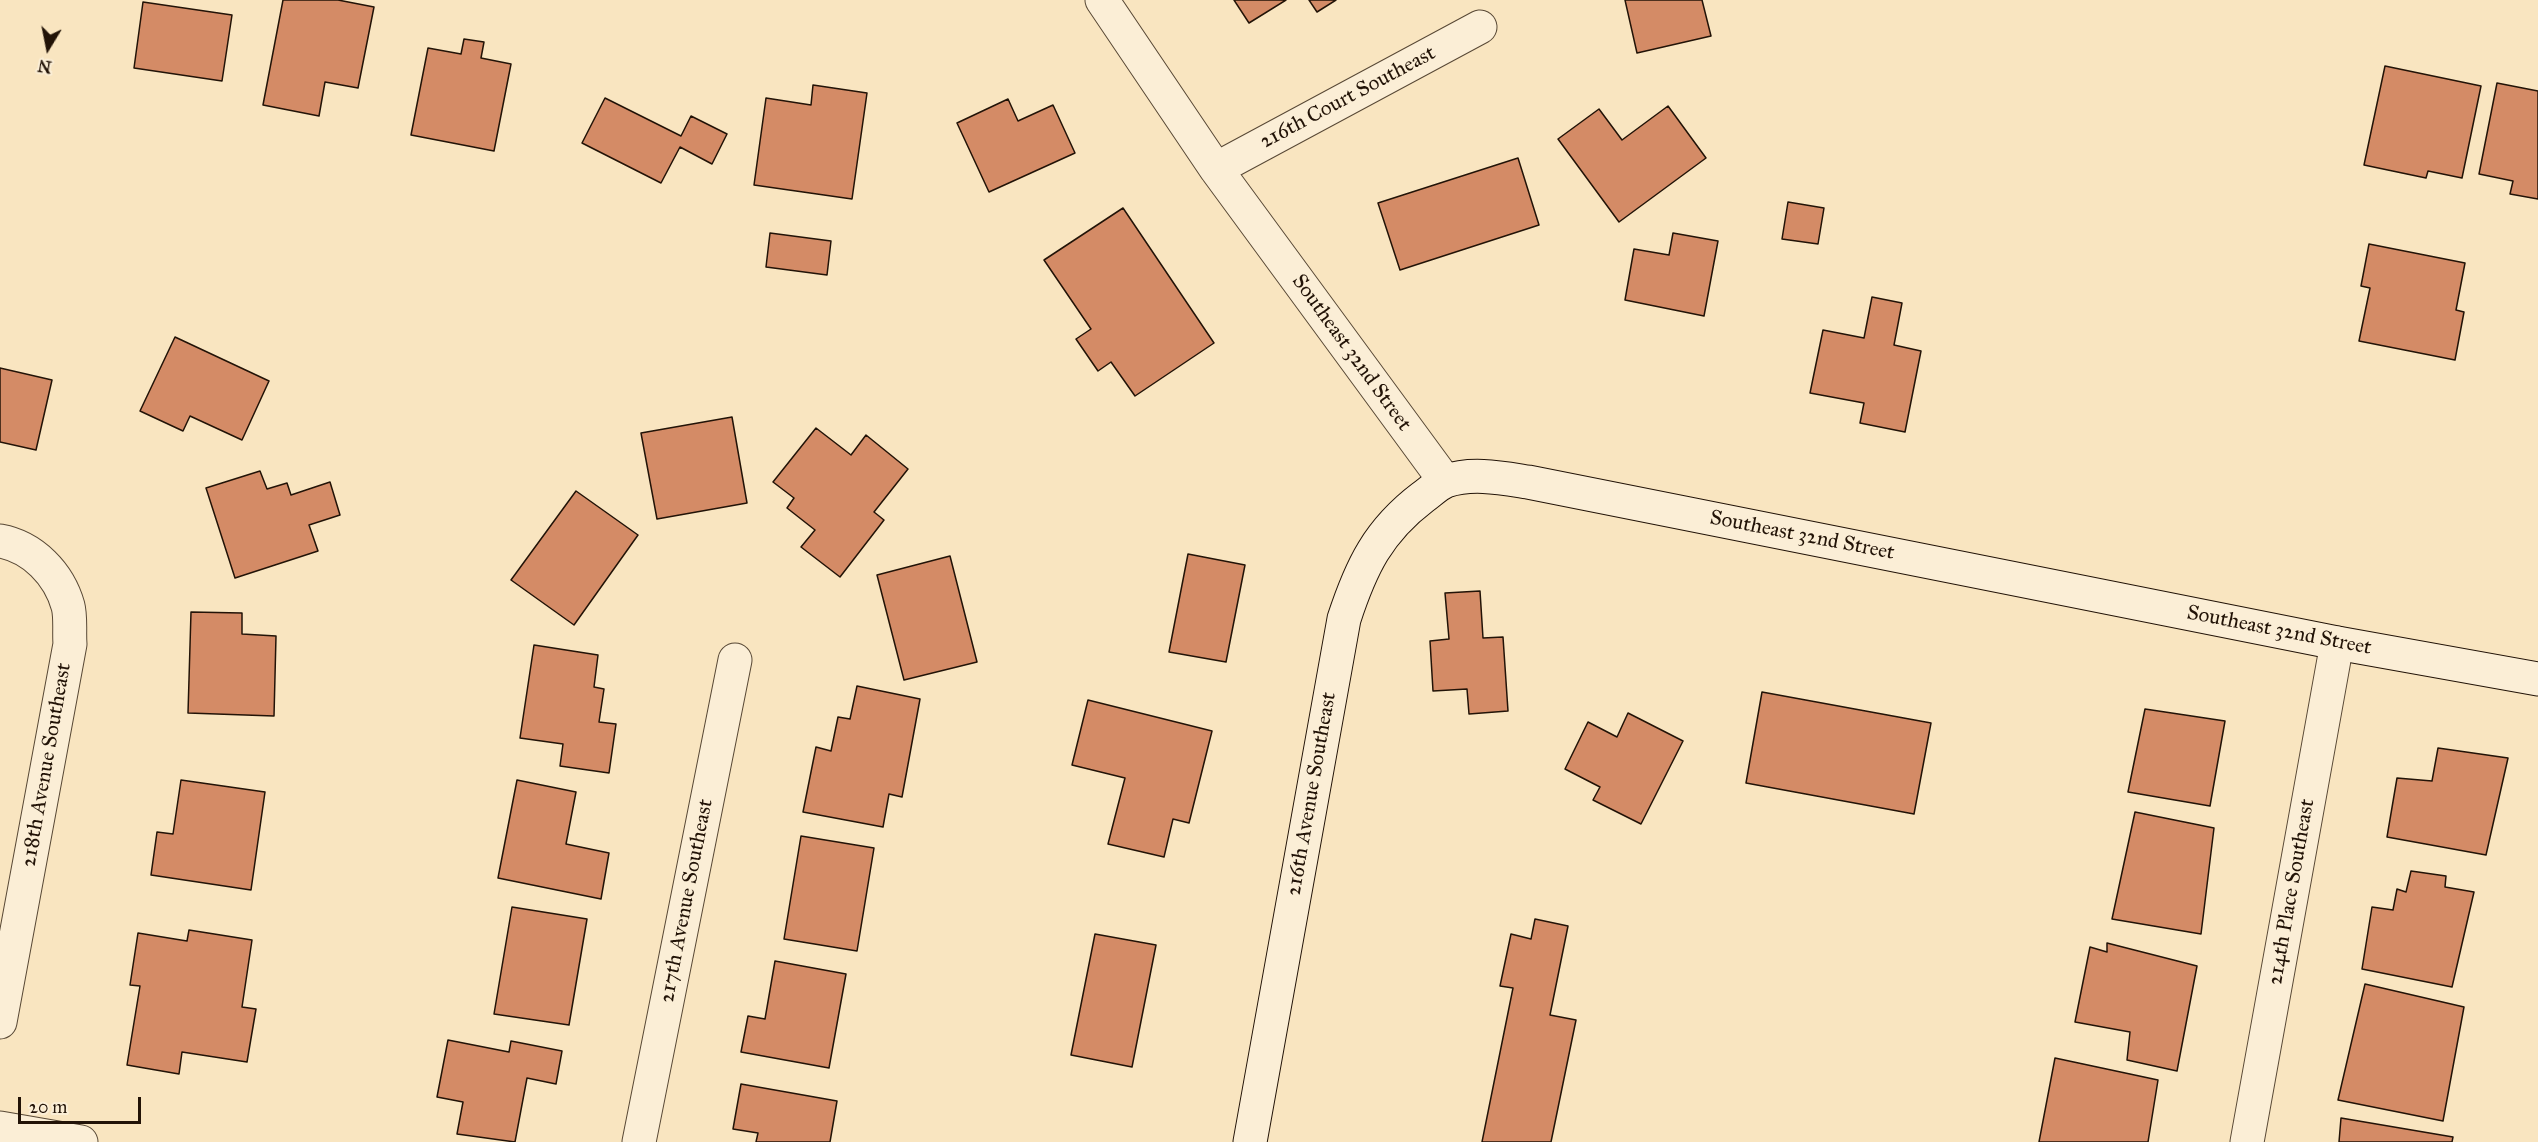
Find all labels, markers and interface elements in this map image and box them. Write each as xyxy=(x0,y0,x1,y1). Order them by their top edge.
north arrow xyxy=(18,18,78,78)
street label: 216th Court Southeast xyxy=(1256,41,1440,155)
text: N xyxy=(36,56,53,77)
street label: Southeast 32nd Street xyxy=(1286,270,1416,436)
street label: Southeast 32nd Street xyxy=(1708,506,1896,566)
street label: Southeast 32nd Street xyxy=(2185,601,2373,661)
street label: 218th Avenue Southeast xyxy=(17,661,77,869)
street label: 216th Avenue Southeast xyxy=(1282,690,1342,898)
street label: 217th Avenue Southeast xyxy=(655,797,719,1005)
street label: 214th Place Southeast xyxy=(2263,797,2321,987)
scale bar xyxy=(21,1085,144,1123)
text: 20 m xyxy=(29,1096,67,1118)

